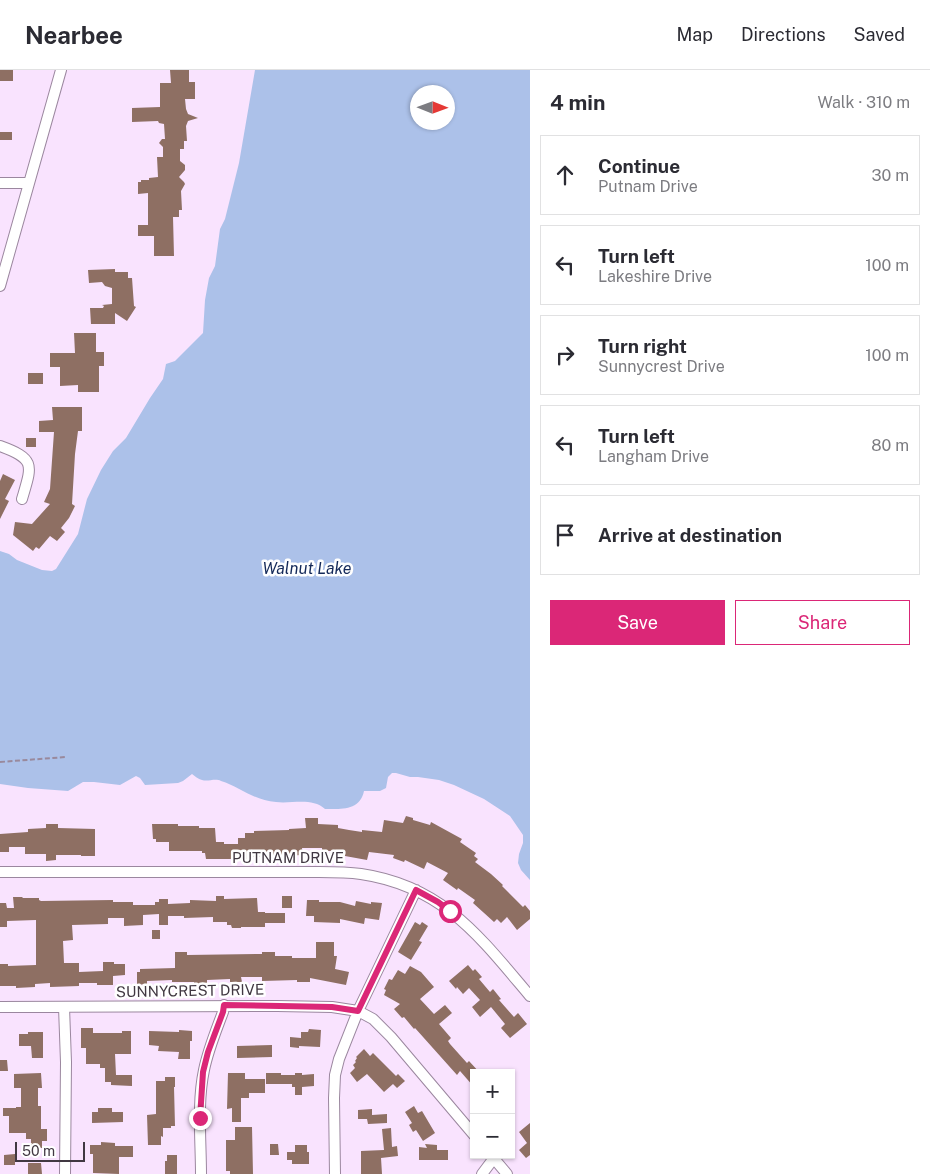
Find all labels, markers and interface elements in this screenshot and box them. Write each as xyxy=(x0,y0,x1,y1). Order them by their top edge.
text: Nearbee xyxy=(25,21,123,49)
text: Map xyxy=(676,24,713,45)
text: Directions xyxy=(741,24,826,45)
text: Saved xyxy=(854,24,905,45)
north arrow xyxy=(410,85,455,130)
text: 4 min xyxy=(550,90,605,115)
text: Walk · 310 m xyxy=(817,93,910,112)
text: Continue xyxy=(598,155,680,177)
icon: ahead xyxy=(551,161,579,189)
text: 30 m xyxy=(872,166,909,185)
text: Putnam Drive xyxy=(598,177,698,196)
text: Turn left xyxy=(598,245,675,267)
icon: left xyxy=(551,251,579,279)
text: 100 m xyxy=(865,256,909,275)
text: Lakeshire Drive xyxy=(598,267,712,286)
text: Turn right xyxy=(598,335,687,357)
icon: right xyxy=(551,341,579,369)
text: 100 m xyxy=(865,346,909,365)
text: Sunnycrest Drive xyxy=(598,357,725,376)
text: Turn left xyxy=(598,425,675,447)
icon: left xyxy=(551,431,579,459)
text: 80 m xyxy=(871,436,909,455)
text: Langham Drive xyxy=(598,447,709,466)
icon: arrive xyxy=(551,521,579,549)
text: Arrive at destination xyxy=(598,524,782,546)
water label: Walnut Lake xyxy=(263,559,352,578)
button: Save xyxy=(550,600,725,645)
button: Share xyxy=(735,600,910,645)
street label: PUTNAM DRIVE xyxy=(232,849,344,866)
route start xyxy=(439,900,462,923)
street label: SUNNYCREST DRIVE xyxy=(116,981,264,1000)
map controls xyxy=(470,1069,515,1159)
button: + xyxy=(470,1069,515,1114)
route end xyxy=(189,1107,212,1130)
button: − xyxy=(470,1114,515,1159)
scale bar xyxy=(15,1139,85,1162)
text: 50 m xyxy=(22,1143,55,1159)

